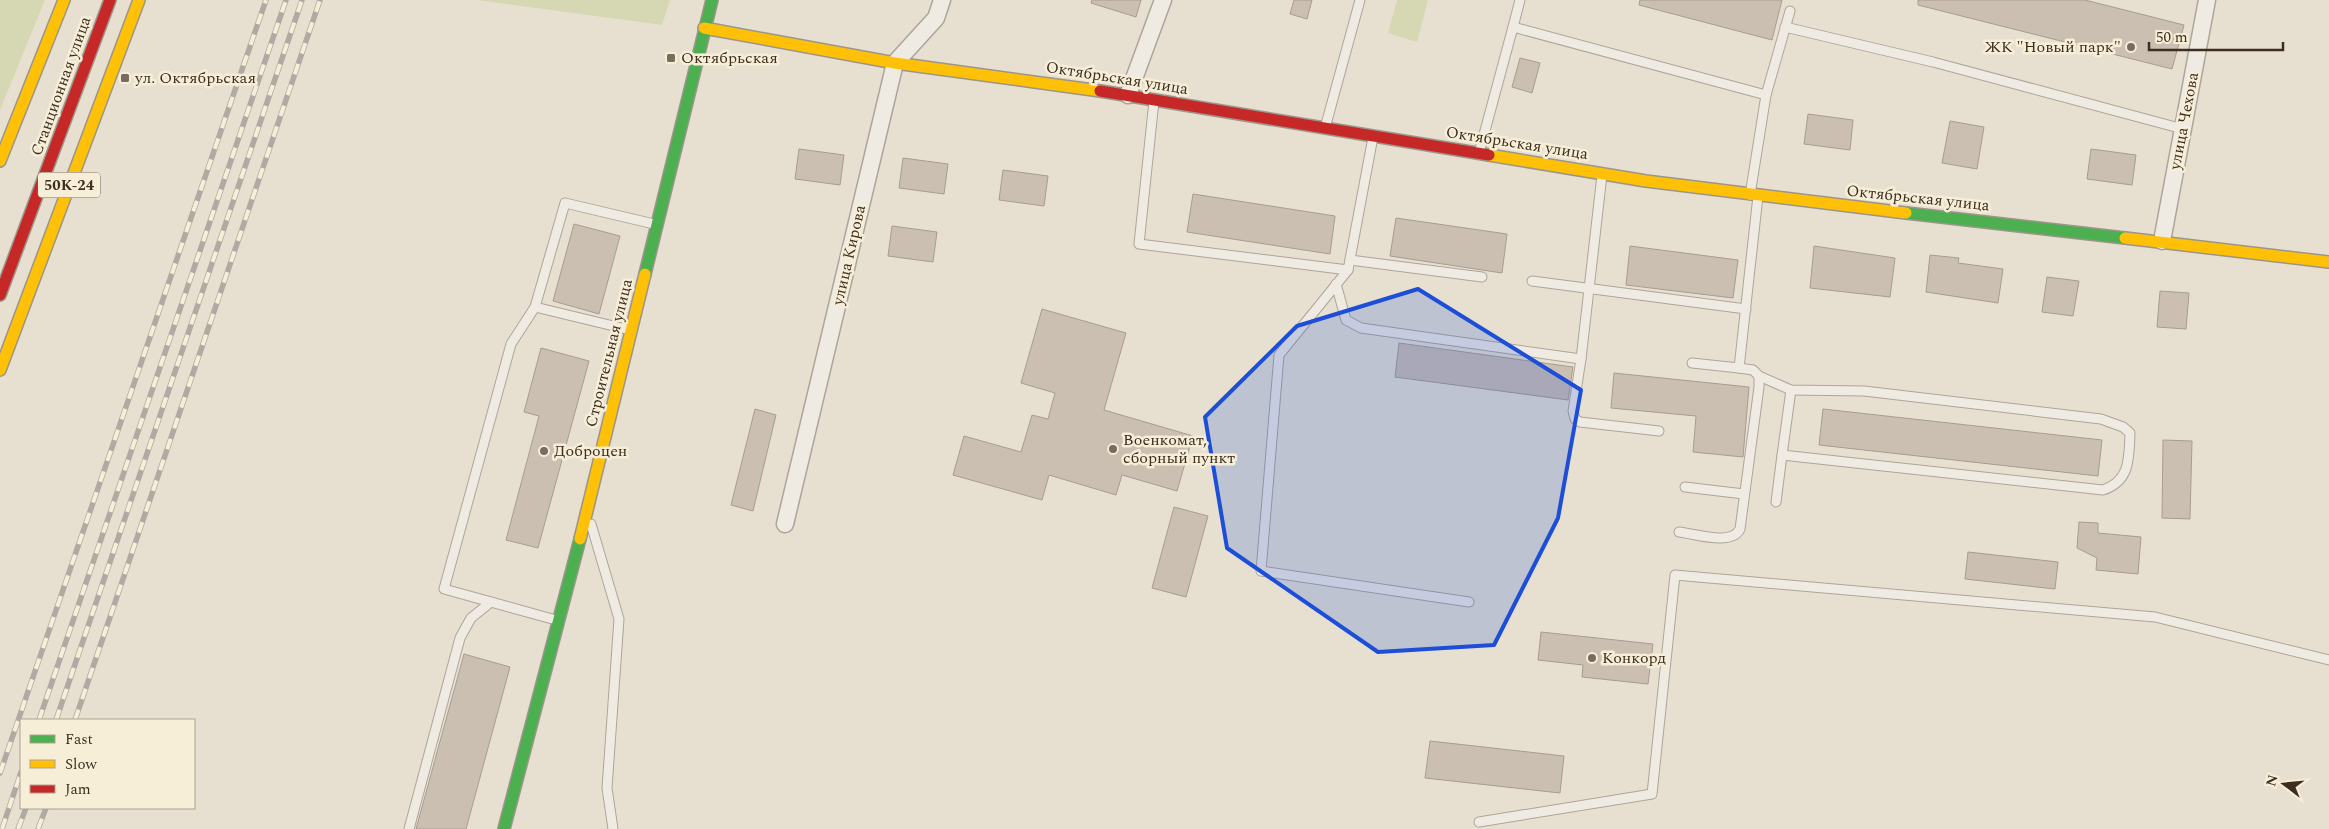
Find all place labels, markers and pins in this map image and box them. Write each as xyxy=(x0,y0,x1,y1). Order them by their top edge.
place label: ЖК "Новый парк" xyxy=(1985,35,2121,59)
marker: ЖК "Новый парк" xyxy=(2125,41,2137,53)
place label: Октябрьская xyxy=(681,46,778,70)
marker: Октябрьская xyxy=(665,52,677,64)
place label: ул. Октябрьская xyxy=(134,66,256,90)
marker: ул. Октябрьская xyxy=(119,72,131,84)
place label: Военкомат, сборный пункт xyxy=(1123,428,1235,470)
place label: Доброцен xyxy=(554,439,627,463)
marker: Военкомат, сборный пункт xyxy=(1107,443,1119,455)
marker: Доброцен xyxy=(538,445,550,457)
place label: Конкорд xyxy=(1602,646,1666,670)
marker: Конкорд xyxy=(1586,652,1598,664)

